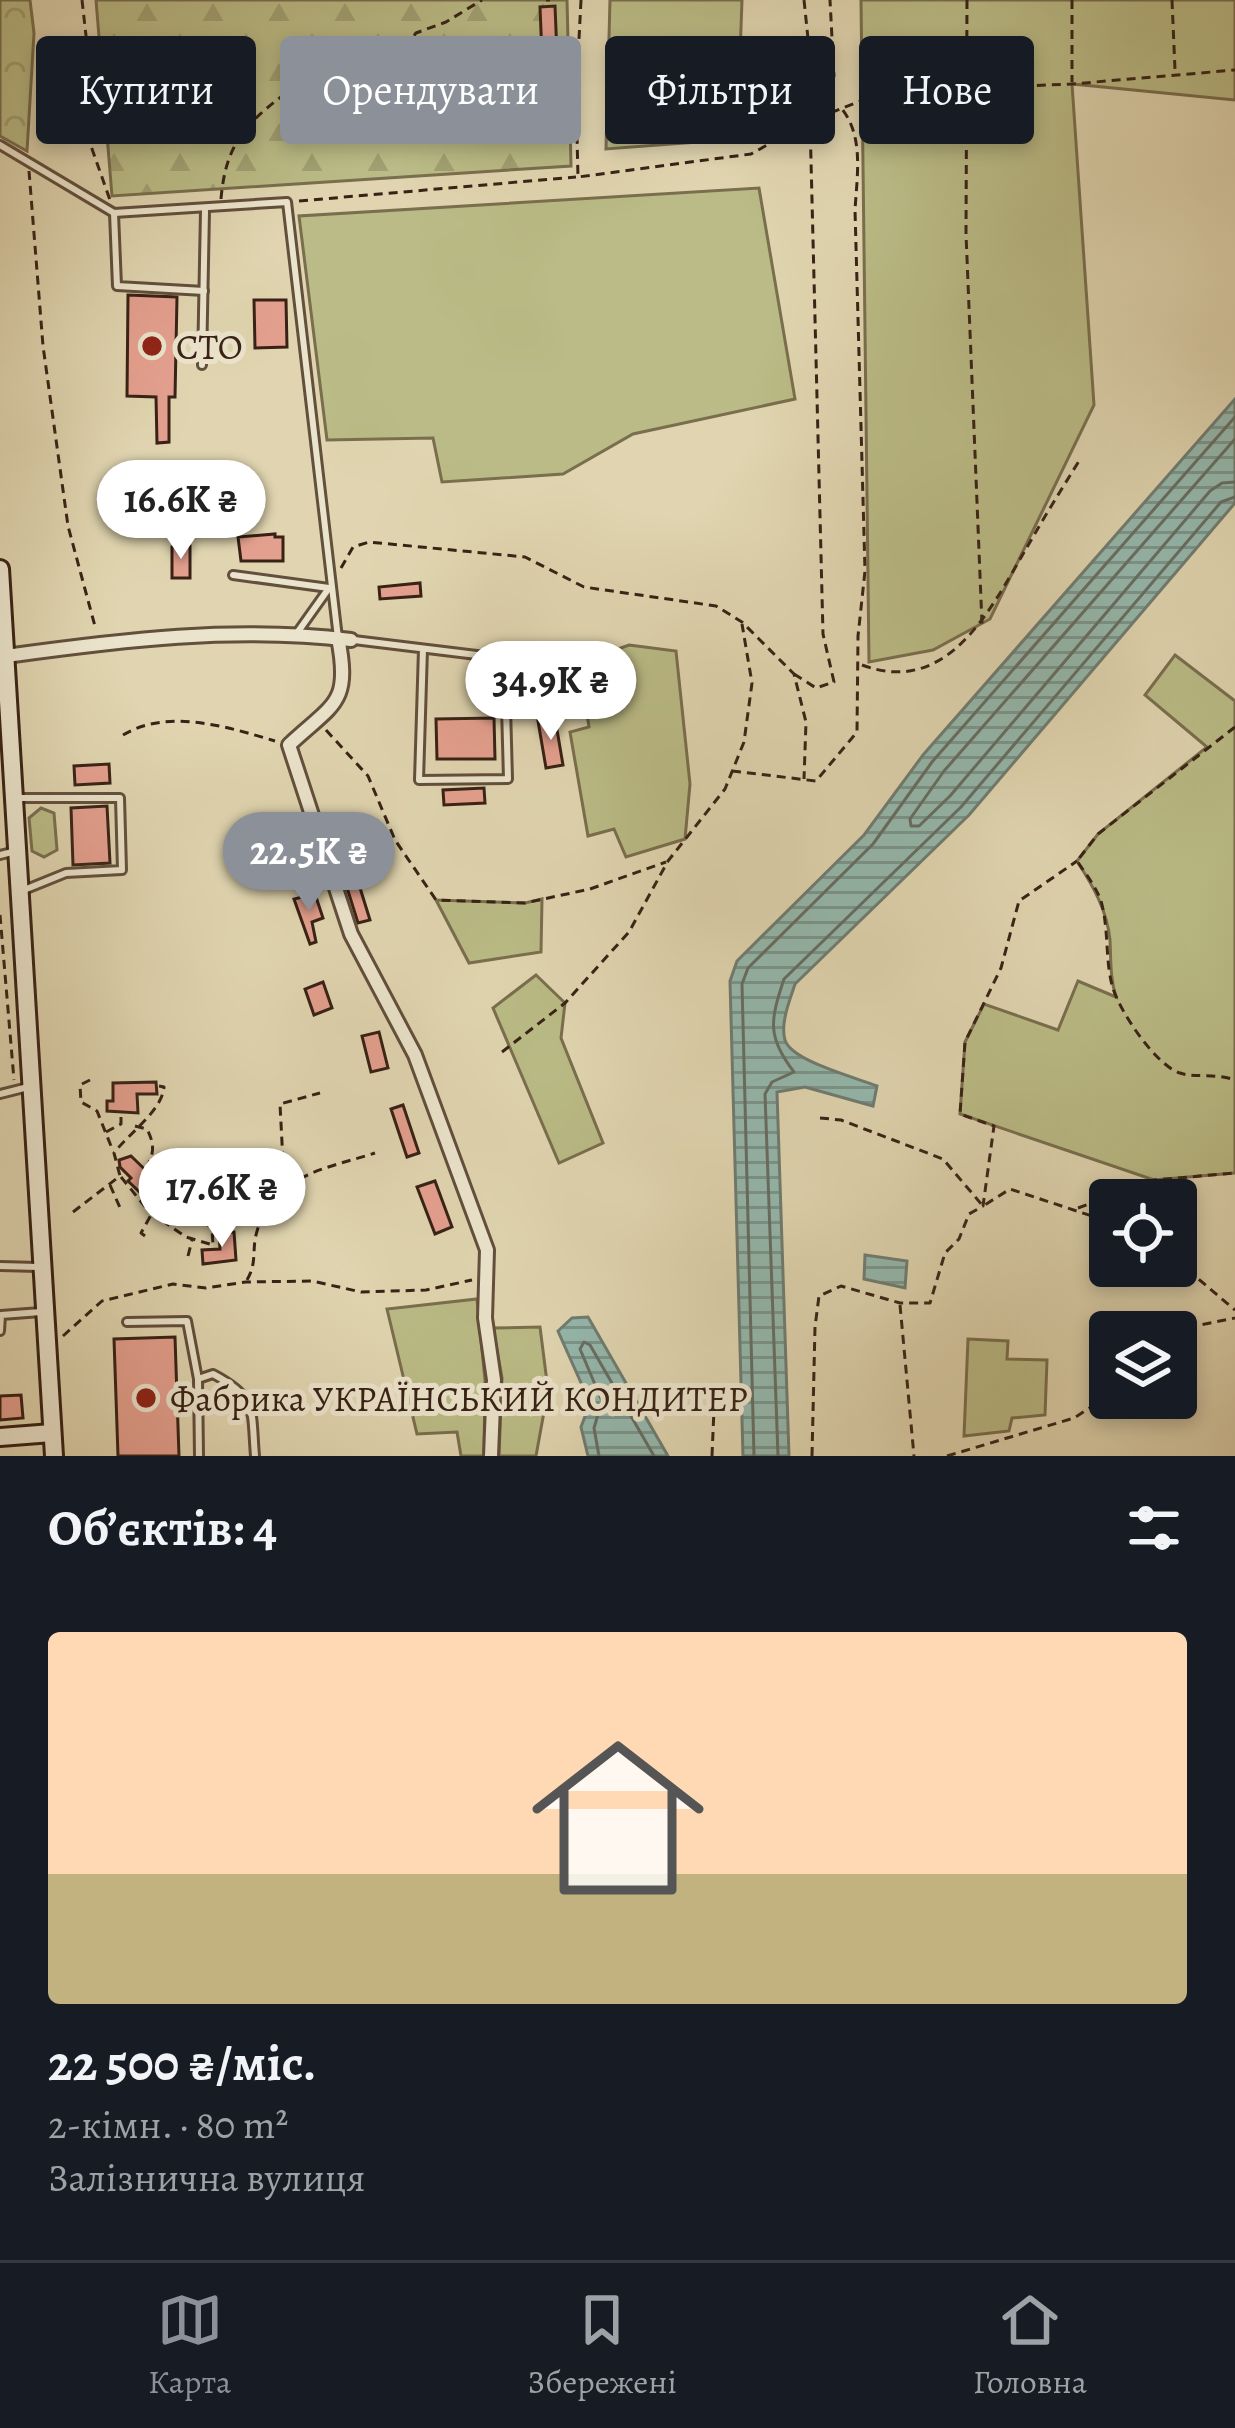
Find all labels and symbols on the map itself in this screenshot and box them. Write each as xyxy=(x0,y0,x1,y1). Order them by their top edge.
place label: СТО xyxy=(176,322,243,371)
marker: СТО xyxy=(139,333,165,359)
pin: 16.6K ₴ xyxy=(70,460,292,562)
pin: 34.9K ₴ xyxy=(440,641,662,743)
pin: 22.5K ₴ xyxy=(198,812,420,914)
pin: 17.6K ₴ xyxy=(111,1148,333,1250)
place label: Фабрика УКРАЇНСЬКИЙ КОНДИТЕР xyxy=(170,1374,748,1423)
marker: Фабрика УКРАЇНСЬКИЙ КОНДИТЕР xyxy=(133,1385,159,1411)

